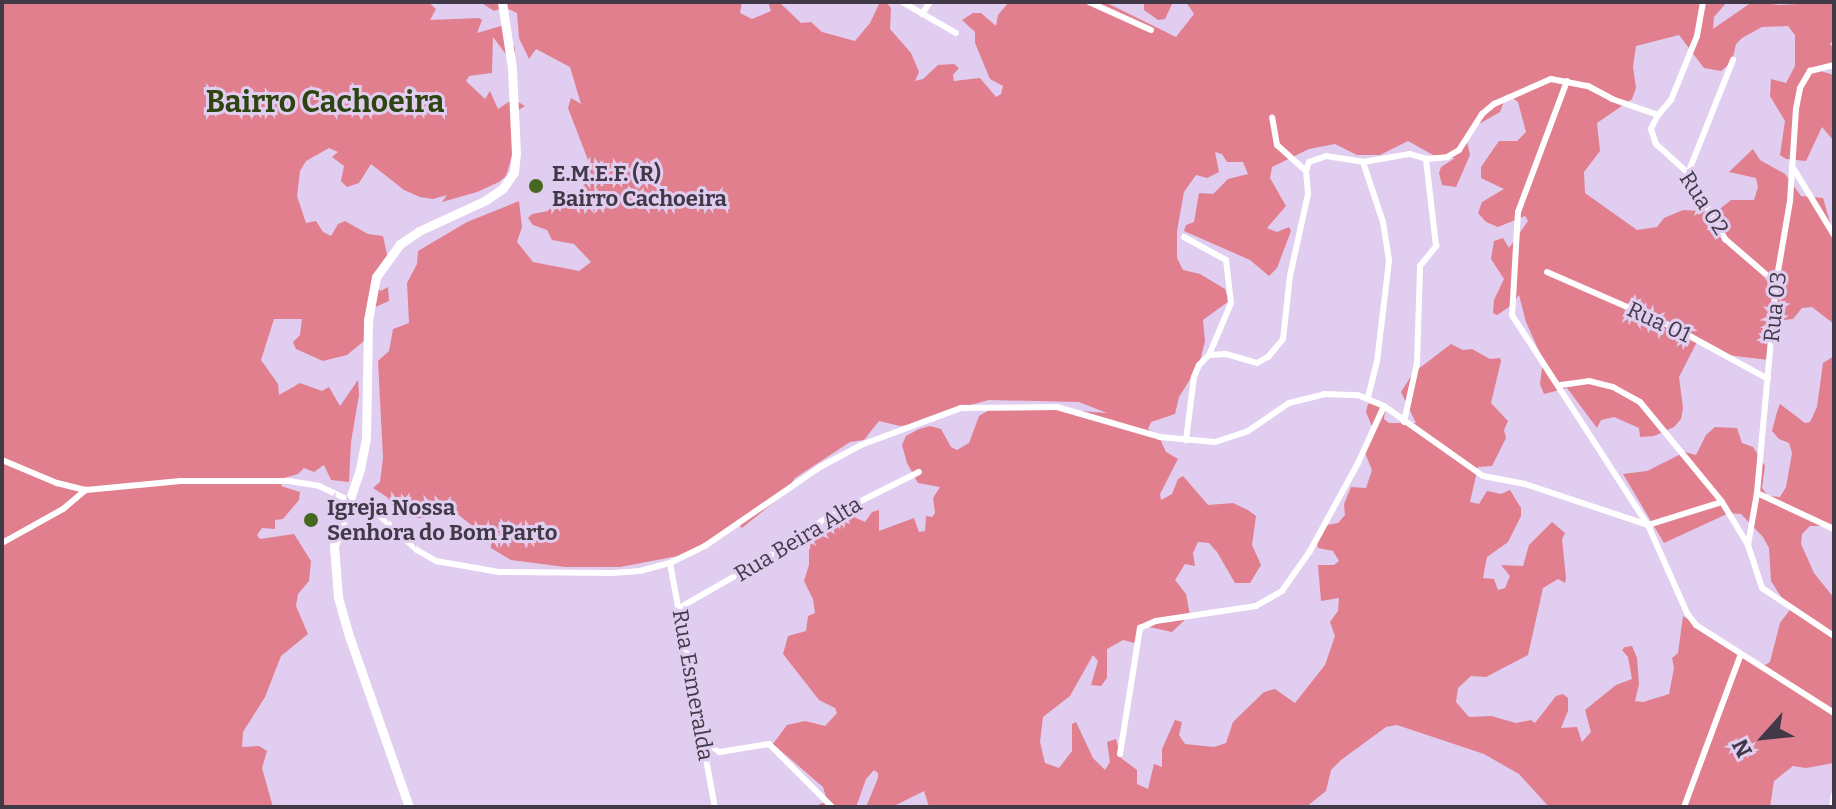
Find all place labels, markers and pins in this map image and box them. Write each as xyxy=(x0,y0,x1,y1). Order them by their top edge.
place label: E.M.E.F. (R) Bairro Cachoeira xyxy=(552,160,727,212)
marker: E.M.E.F. (R) Bairro Cachoeira xyxy=(527,177,545,195)
place label: Igreja Nossa Senhora do Bom Parto xyxy=(327,494,557,546)
marker: Igreja Nossa Senhora do Bom Parto xyxy=(302,511,320,529)

